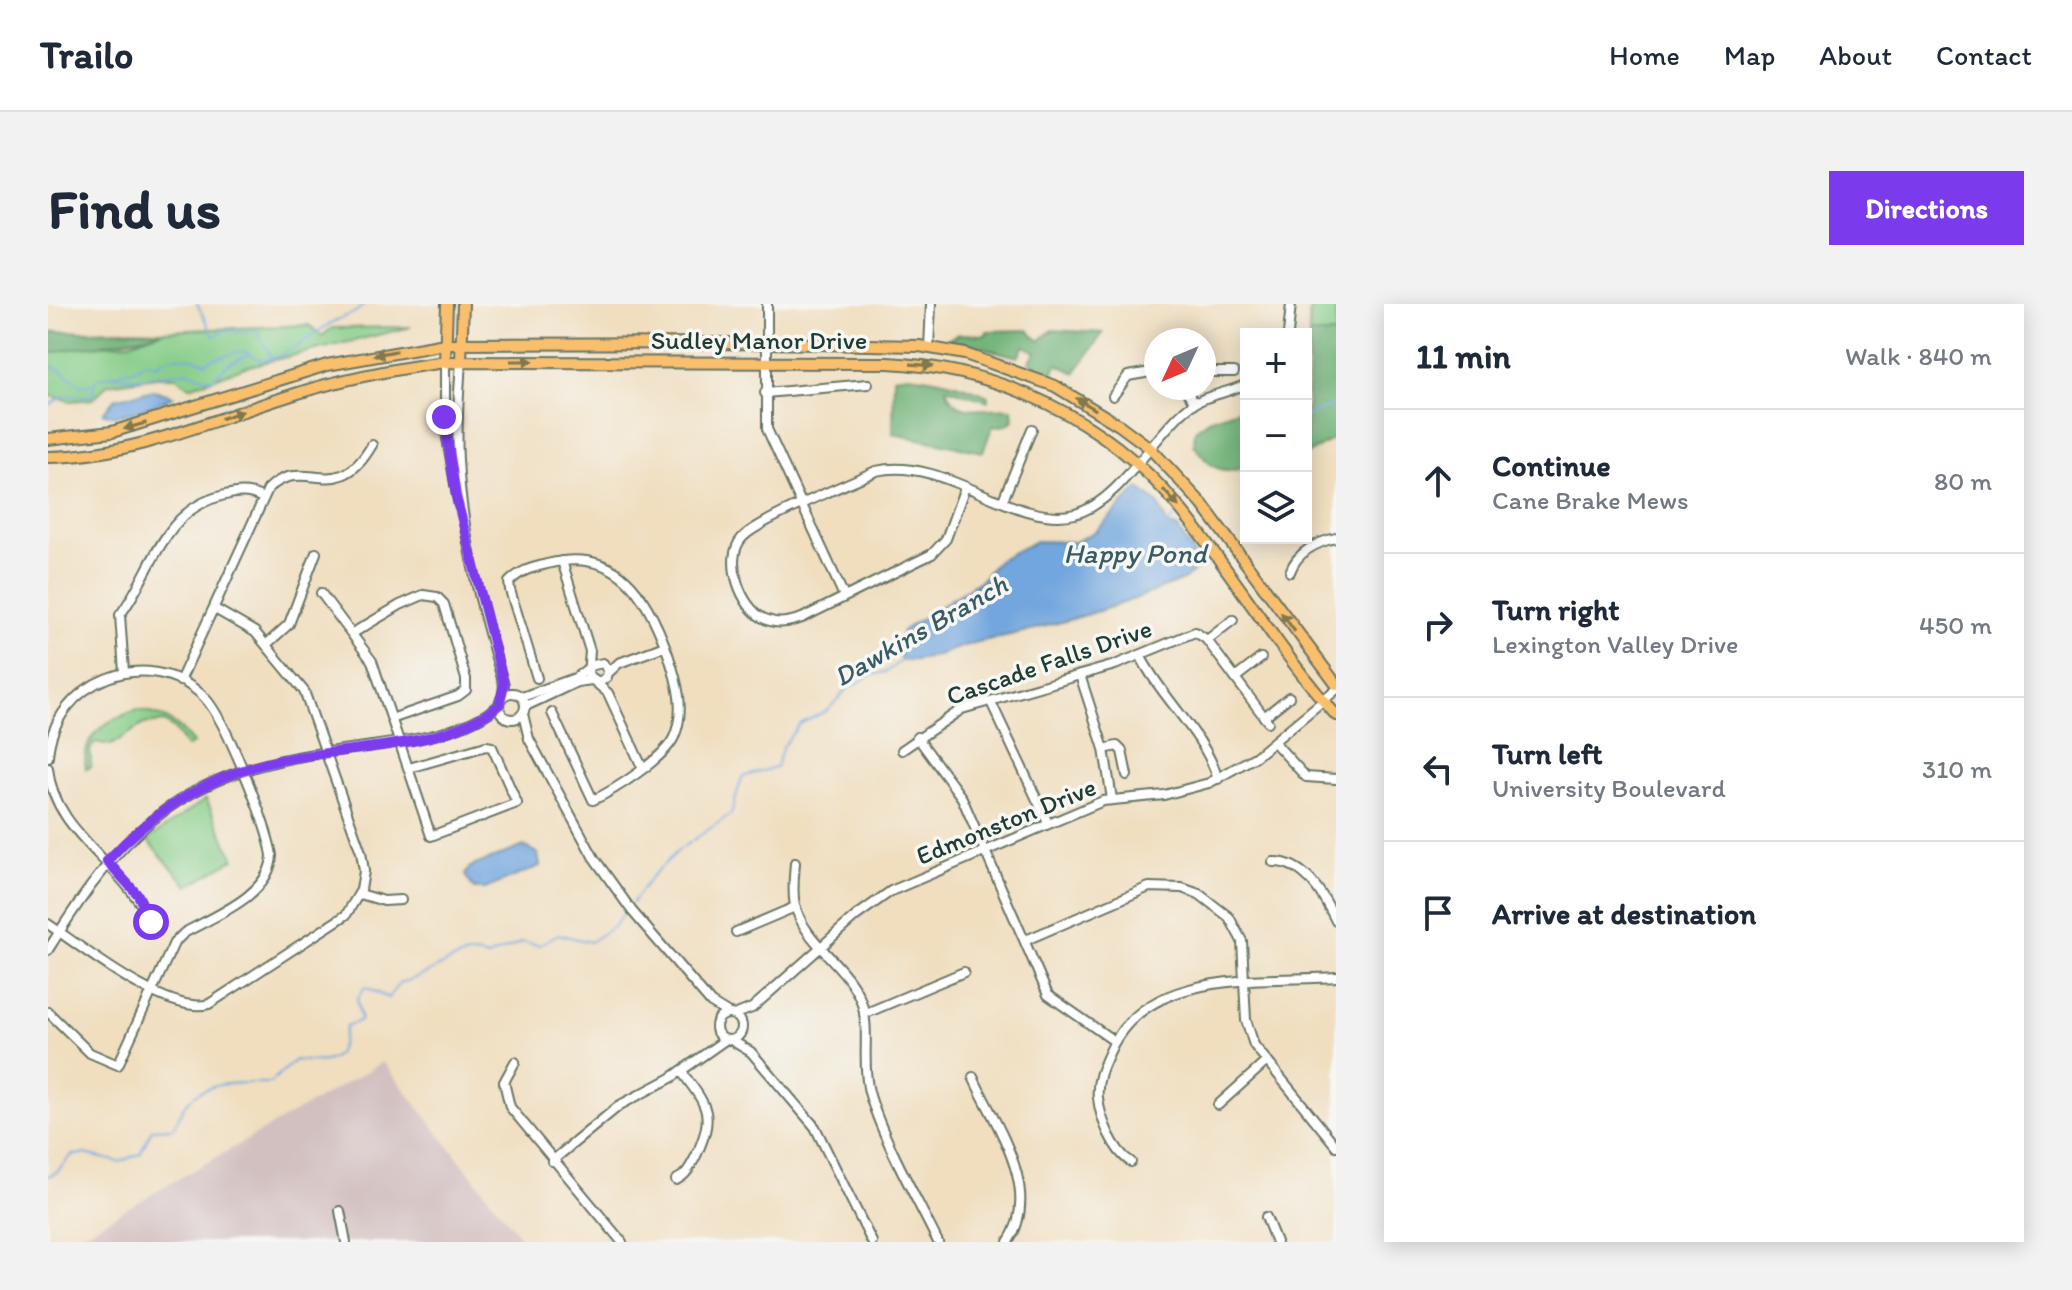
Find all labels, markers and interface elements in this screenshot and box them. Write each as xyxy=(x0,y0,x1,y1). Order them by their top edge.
text: Trailo xyxy=(40,32,133,78)
text: Home xyxy=(1609,38,1680,72)
text: Map xyxy=(1724,38,1775,72)
text: About xyxy=(1819,38,1892,72)
text: Contact xyxy=(1936,38,2032,72)
button: Directions xyxy=(1829,171,2024,245)
text: Find us xyxy=(48,175,221,242)
street label: Sudley Manor Drive xyxy=(651,324,867,356)
north arrow xyxy=(1144,328,1216,400)
map controls xyxy=(1240,328,1312,544)
button: + xyxy=(1240,328,1312,400)
text: 11 min xyxy=(1416,336,1511,377)
text: Walk · 840 m xyxy=(1845,340,1992,372)
one-way arrow xyxy=(372,348,397,360)
one-way arrow xyxy=(510,355,535,367)
one-way arrow xyxy=(910,359,935,372)
one-way arrow xyxy=(1075,397,1097,411)
route end xyxy=(426,399,462,435)
button: − xyxy=(1240,400,1312,472)
one-way arrow xyxy=(220,408,244,420)
one-way arrow xyxy=(123,420,147,433)
text: Continue xyxy=(1492,447,1611,484)
icon: ahead xyxy=(1416,459,1460,503)
text: 80 m xyxy=(1934,465,1992,497)
button: layers xyxy=(1240,472,1312,544)
text: Cane Brake Mews xyxy=(1492,484,1688,516)
one-way arrow xyxy=(1161,488,1179,507)
water label: Happy Pond xyxy=(1063,536,1210,570)
water label: Dawkins Branch xyxy=(827,566,1013,693)
text: Turn right xyxy=(1492,591,1620,628)
icon: right xyxy=(1416,603,1460,647)
text: 450 m xyxy=(1919,609,1992,641)
street label: Cascade Falls Drive xyxy=(942,612,1156,712)
one-way arrow xyxy=(1281,612,1296,633)
text: Lexington Valley Drive xyxy=(1492,628,1738,660)
text: Turn left xyxy=(1492,735,1603,772)
icon: left xyxy=(1416,747,1460,791)
text: 310 m xyxy=(1922,753,1992,785)
street label: Edmonston Drive xyxy=(911,770,1101,872)
text: University Boulevard xyxy=(1492,772,1726,804)
icon: arrive xyxy=(1416,891,1460,935)
text: Arrive at destination xyxy=(1492,895,1756,932)
route start xyxy=(133,904,169,940)

